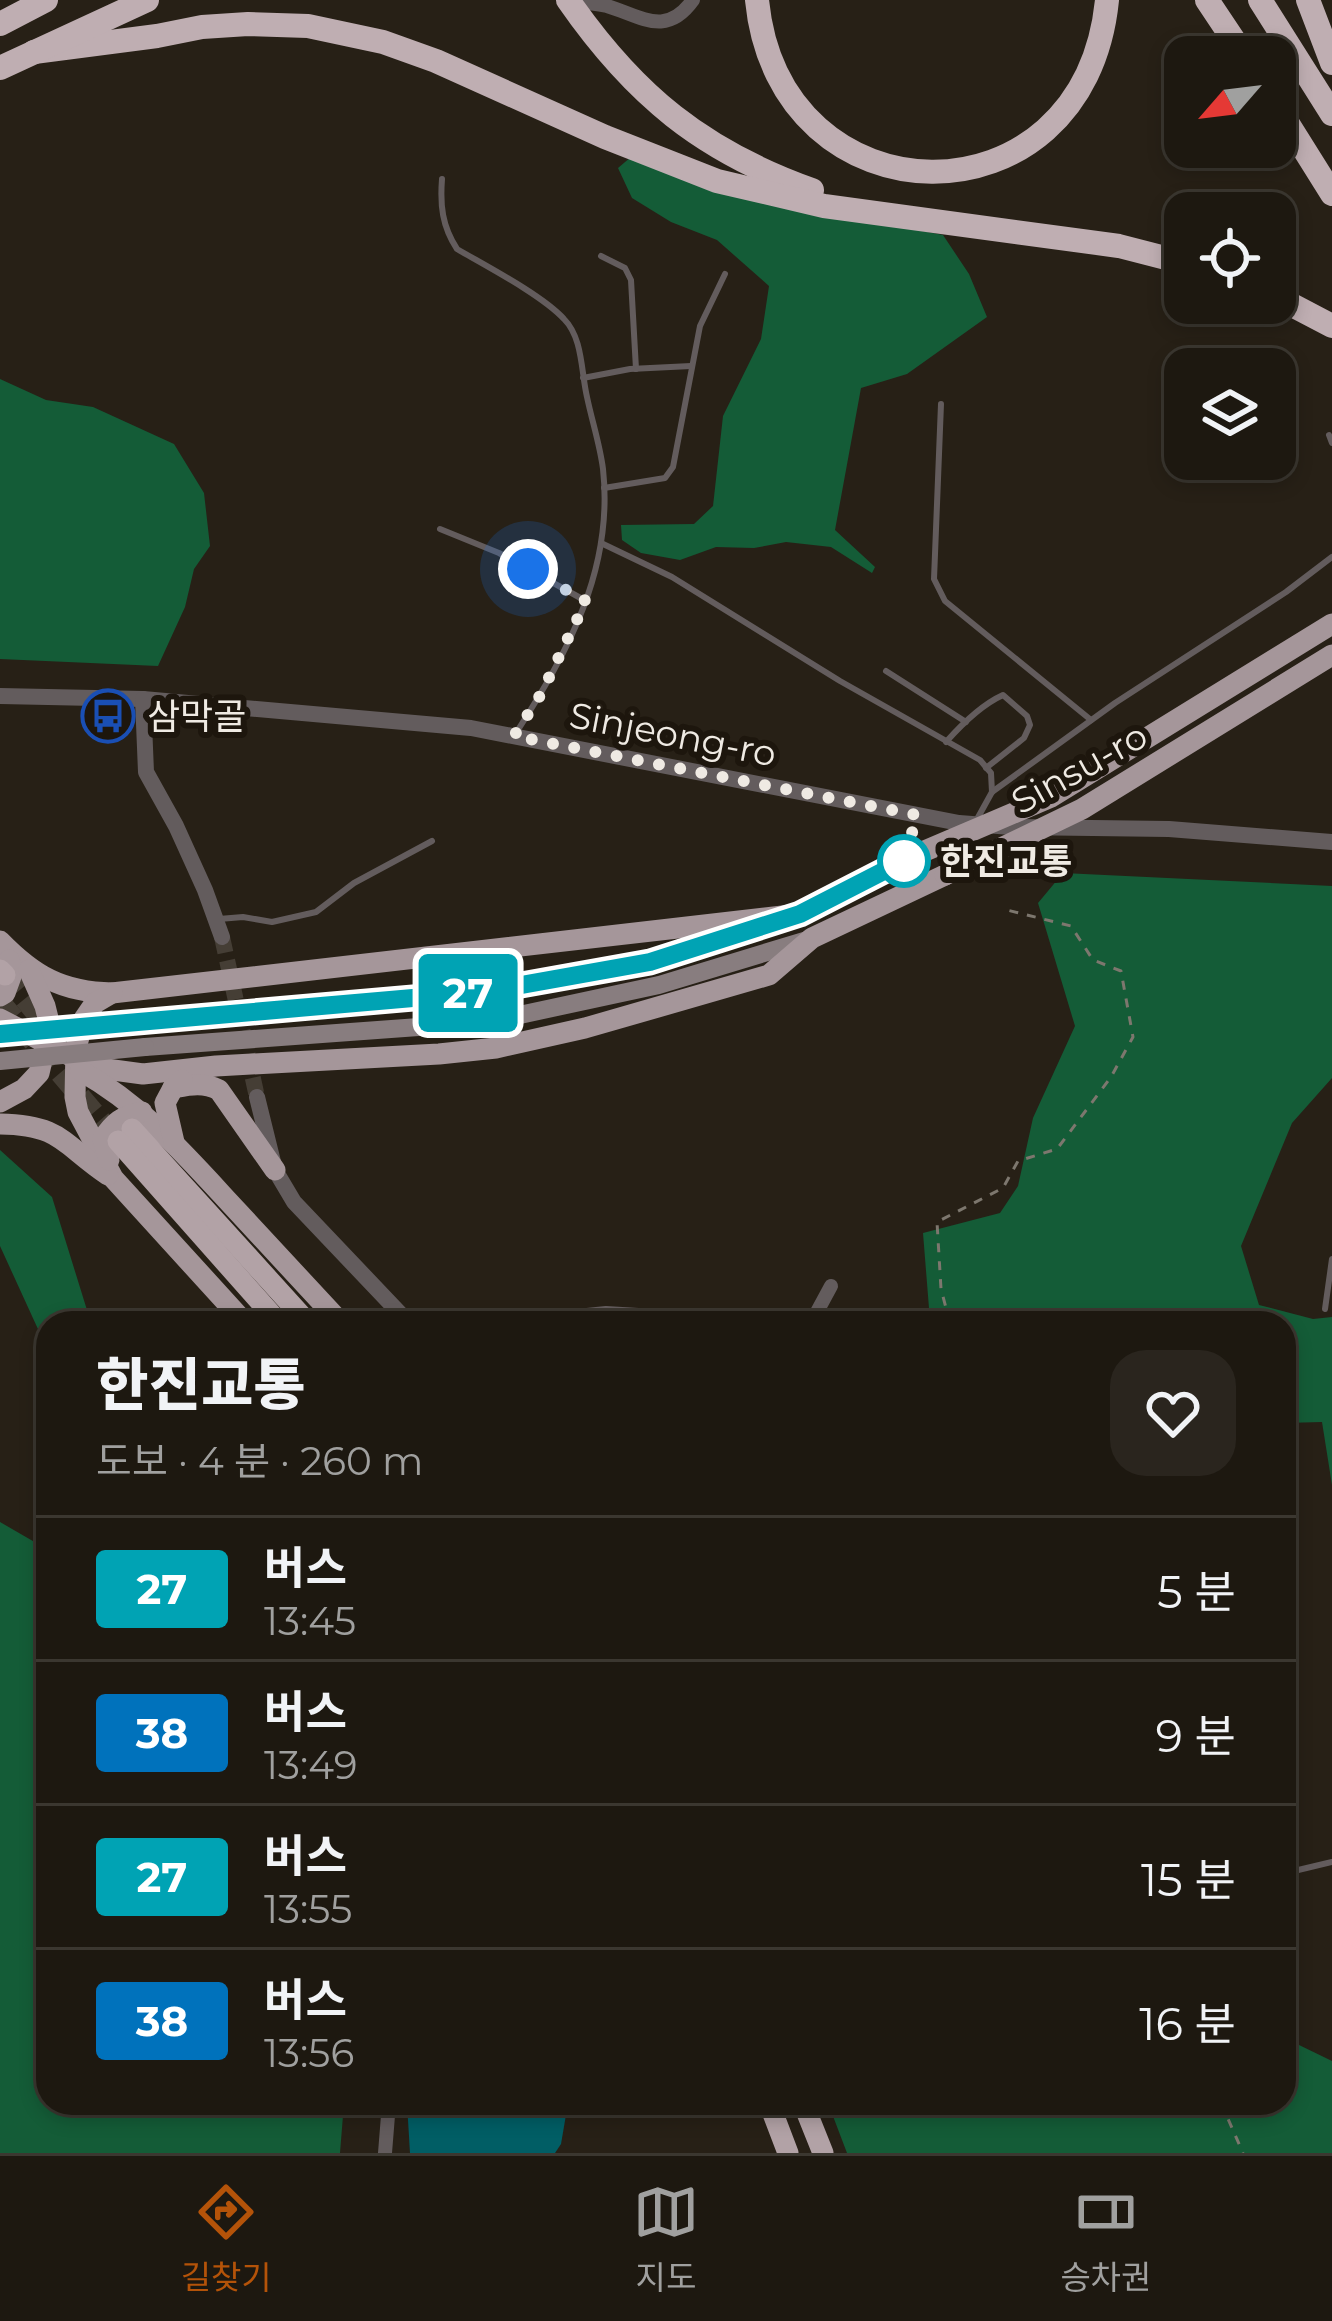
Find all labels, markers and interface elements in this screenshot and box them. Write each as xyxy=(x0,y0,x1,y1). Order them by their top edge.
north arrow xyxy=(1164,36,1296,168)
map controls xyxy=(1164,36,1296,480)
button: locate xyxy=(1164,192,1296,324)
button: layers xyxy=(1164,348,1296,480)
your location xyxy=(498,539,558,599)
bus stop icon: 삼막골 xyxy=(80,688,136,744)
street label: Sinjeong-ro xyxy=(566,692,780,776)
place label: 삼막골 xyxy=(147,694,246,738)
street label: Sinsu-ro xyxy=(1004,713,1154,823)
marker: 한진교통 xyxy=(879,836,929,886)
place label: 한진교통 xyxy=(940,839,1072,883)
line badge: 27 xyxy=(414,954,522,1032)
text: 27 xyxy=(443,967,493,1019)
text: 한진교통 xyxy=(96,1350,306,1419)
button: heart xyxy=(1110,1350,1236,1476)
text: 도보 · 4 분 · 260 m xyxy=(96,1437,423,1485)
text: 버스 xyxy=(264,1540,347,1595)
text: 27 xyxy=(137,1563,187,1615)
text: 5 분 xyxy=(1157,1564,1236,1619)
text: 13:45 xyxy=(264,1597,356,1645)
text: 버스 xyxy=(264,1684,347,1739)
text: 38 xyxy=(136,1707,188,1759)
text: 9 분 xyxy=(1155,1708,1236,1763)
text: 13:49 xyxy=(264,1741,358,1789)
text: 버스 xyxy=(264,1828,347,1883)
text: 27 xyxy=(137,1851,187,1903)
text: 15 분 xyxy=(1141,1852,1236,1907)
text: 13:55 xyxy=(264,1885,352,1933)
text: 버스 xyxy=(264,1972,347,2027)
text: 38 xyxy=(136,1995,188,2047)
text: 16 분 xyxy=(1139,1996,1236,2051)
text: 13:56 xyxy=(264,2029,354,2077)
tab: 길찾기 xyxy=(181,2179,272,2299)
tab: 지도 xyxy=(633,2179,699,2299)
tab: 승차권 xyxy=(1060,2179,1151,2299)

